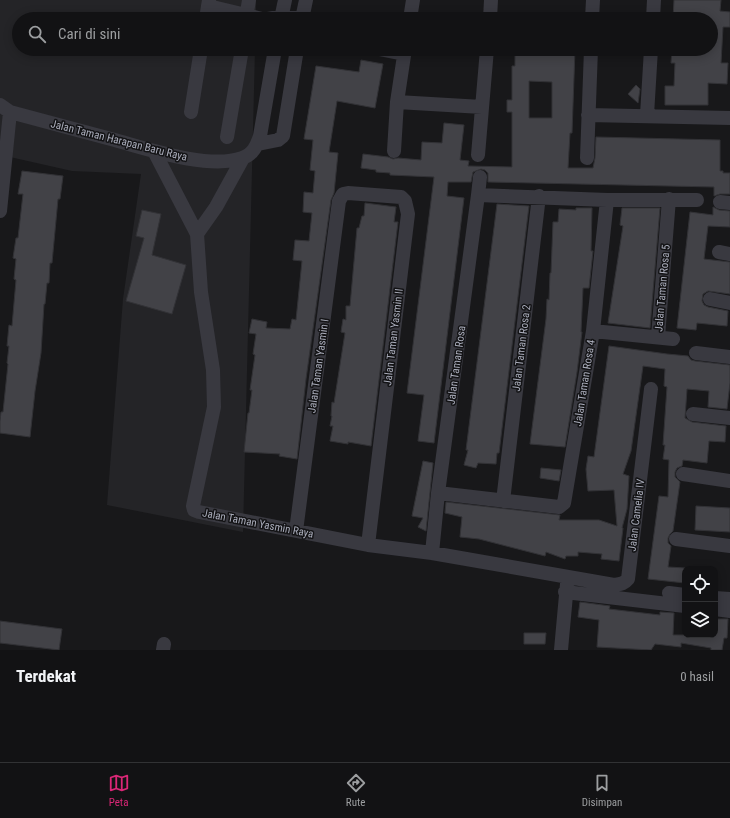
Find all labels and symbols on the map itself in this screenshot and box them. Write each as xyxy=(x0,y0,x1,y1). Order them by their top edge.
street label: Jalan Taman Harapan Baru Raya xyxy=(49,117,188,164)
street label: Jalan Taman Rosa 5 xyxy=(652,244,673,332)
street label: Jalan Taman Yasmin II xyxy=(381,288,406,386)
street label: Jalan Taman Rosa 2 xyxy=(510,304,533,392)
street label: Jalan Taman Yasmin I xyxy=(305,318,332,414)
street label: Jalan Taman Rosa xyxy=(445,325,468,405)
street label: Jalan Taman Rosa 4 xyxy=(571,338,598,427)
street label: Jalan Camelia IV xyxy=(626,478,647,552)
street label: Jalan Taman Yasmin Raya xyxy=(201,506,315,541)

